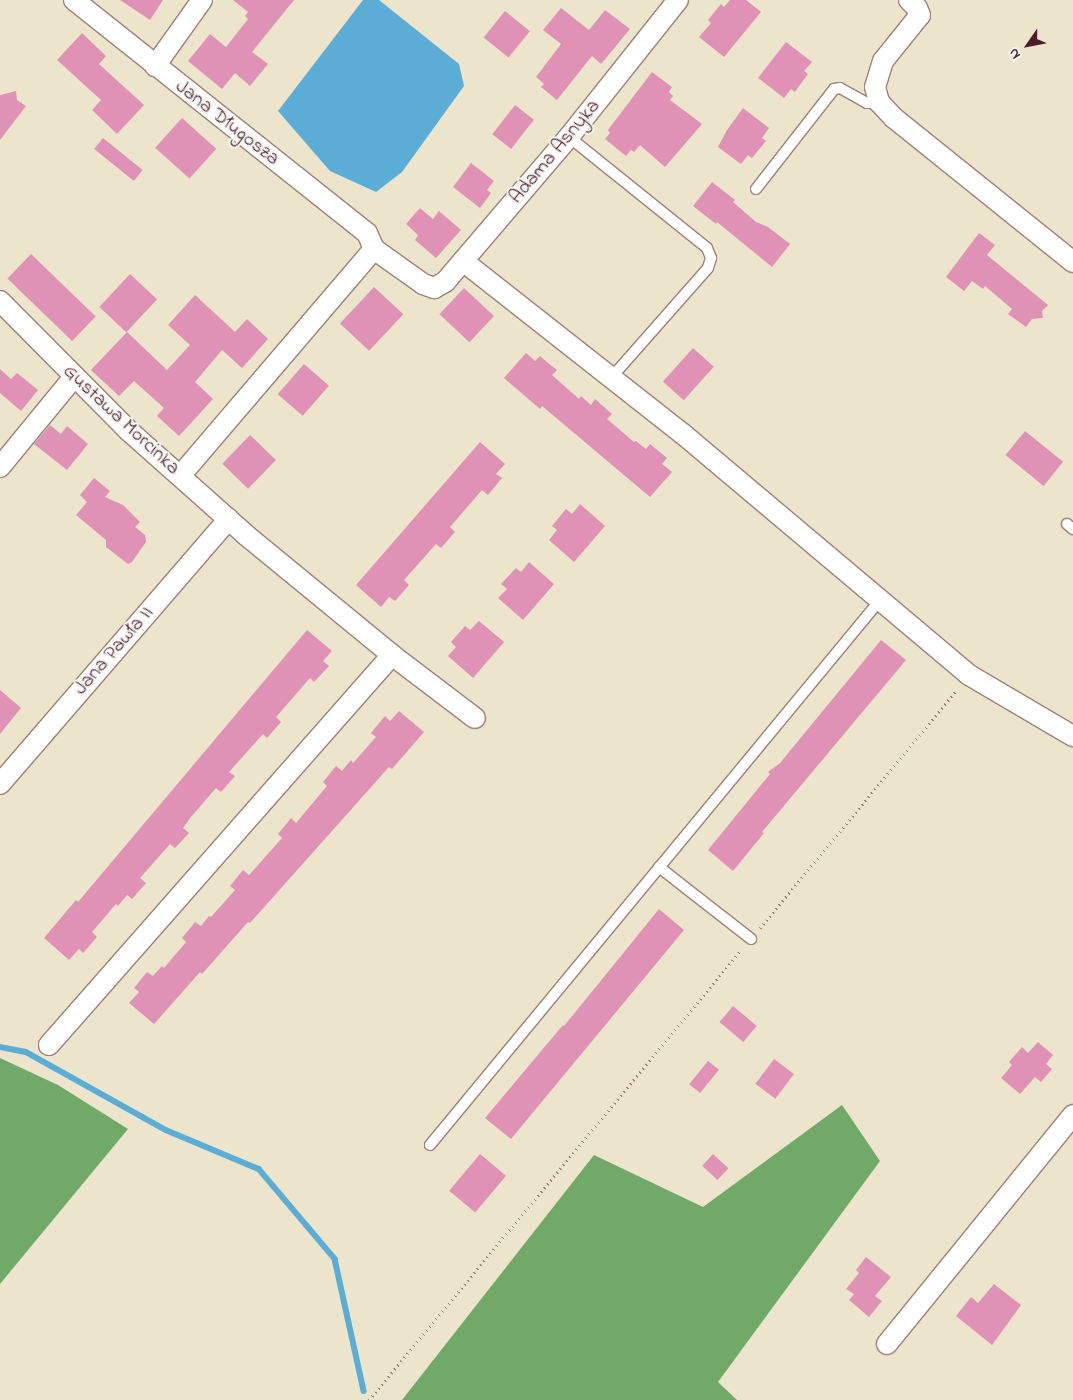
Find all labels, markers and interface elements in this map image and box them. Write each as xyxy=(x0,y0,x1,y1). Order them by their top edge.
north arrow xyxy=(1003,20,1053,70)
text: N xyxy=(1004,44,1026,63)
street label: Jana Długosza xyxy=(170,75,284,171)
street label: Adama Asnyka xyxy=(504,95,606,209)
street label: Gustawa Morcinka xyxy=(58,360,184,480)
street label: Jana Pawła II xyxy=(69,602,159,700)

